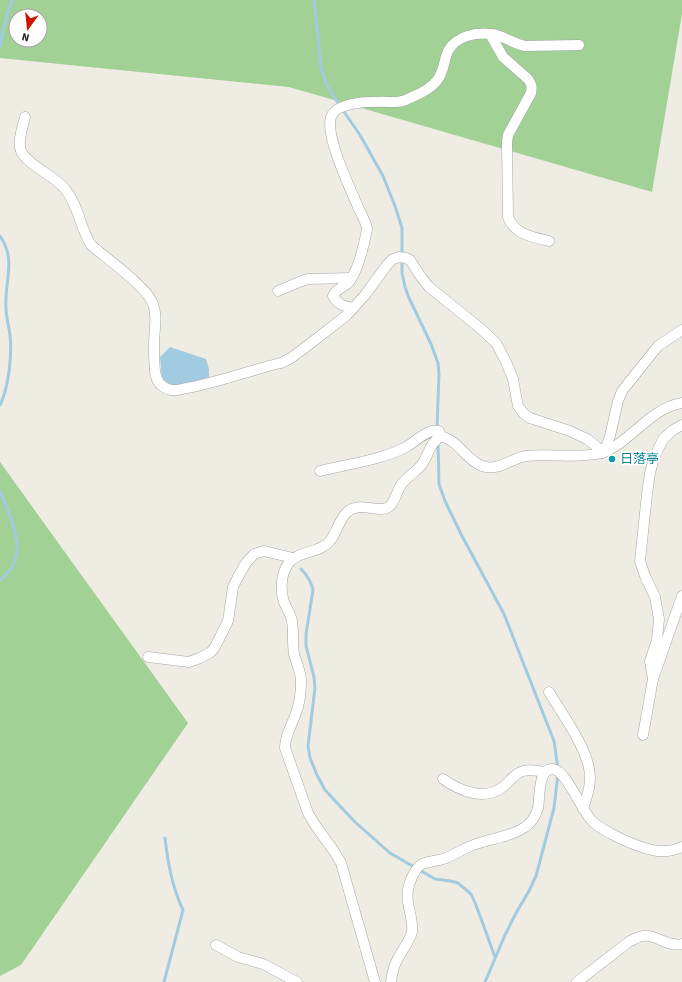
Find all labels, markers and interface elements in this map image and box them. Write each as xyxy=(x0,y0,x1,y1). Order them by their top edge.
north arrow xyxy=(8,8,48,48)
text: N xyxy=(20,29,31,45)
place label: 日落亭 xyxy=(620,450,659,468)
marker: 日落亭 xyxy=(607,454,617,464)

